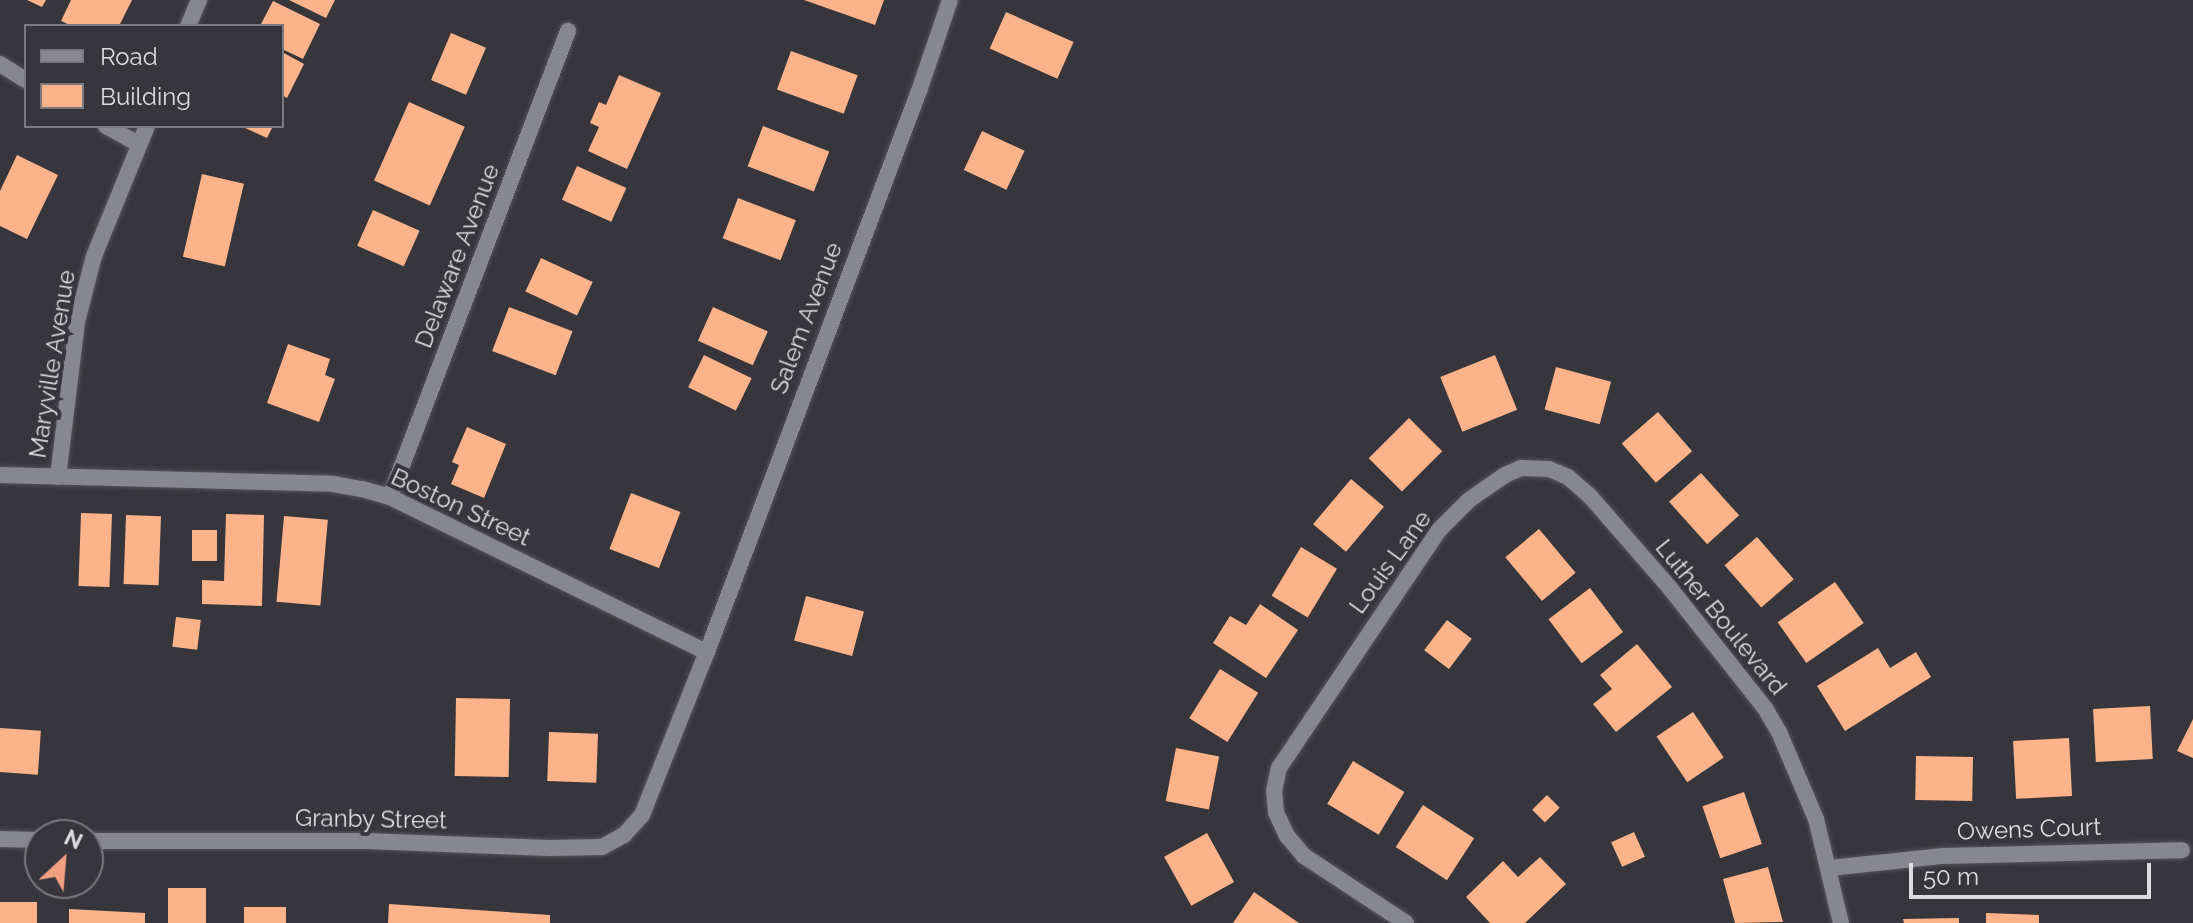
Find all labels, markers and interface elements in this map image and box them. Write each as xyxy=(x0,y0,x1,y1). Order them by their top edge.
legend xyxy=(24,24,284,128)
text: Road xyxy=(100,42,158,71)
text: Building xyxy=(100,82,191,111)
street label: Delaware Avenue xyxy=(409,160,505,352)
street label: Salem Avenue xyxy=(764,238,848,398)
street label: Maryville Avenue xyxy=(23,267,81,461)
street label: Boston Street xyxy=(387,462,535,552)
street label: Louis Lane xyxy=(1343,505,1437,619)
street label: Luther Boulevard xyxy=(1649,533,1793,701)
street label: Granby Street xyxy=(294,803,448,835)
street label: Owens Court xyxy=(1956,812,2102,846)
north arrow xyxy=(24,819,104,899)
text: N xyxy=(60,824,87,855)
scale bar xyxy=(1913,847,2155,897)
text: 50 m xyxy=(1923,862,1979,891)

